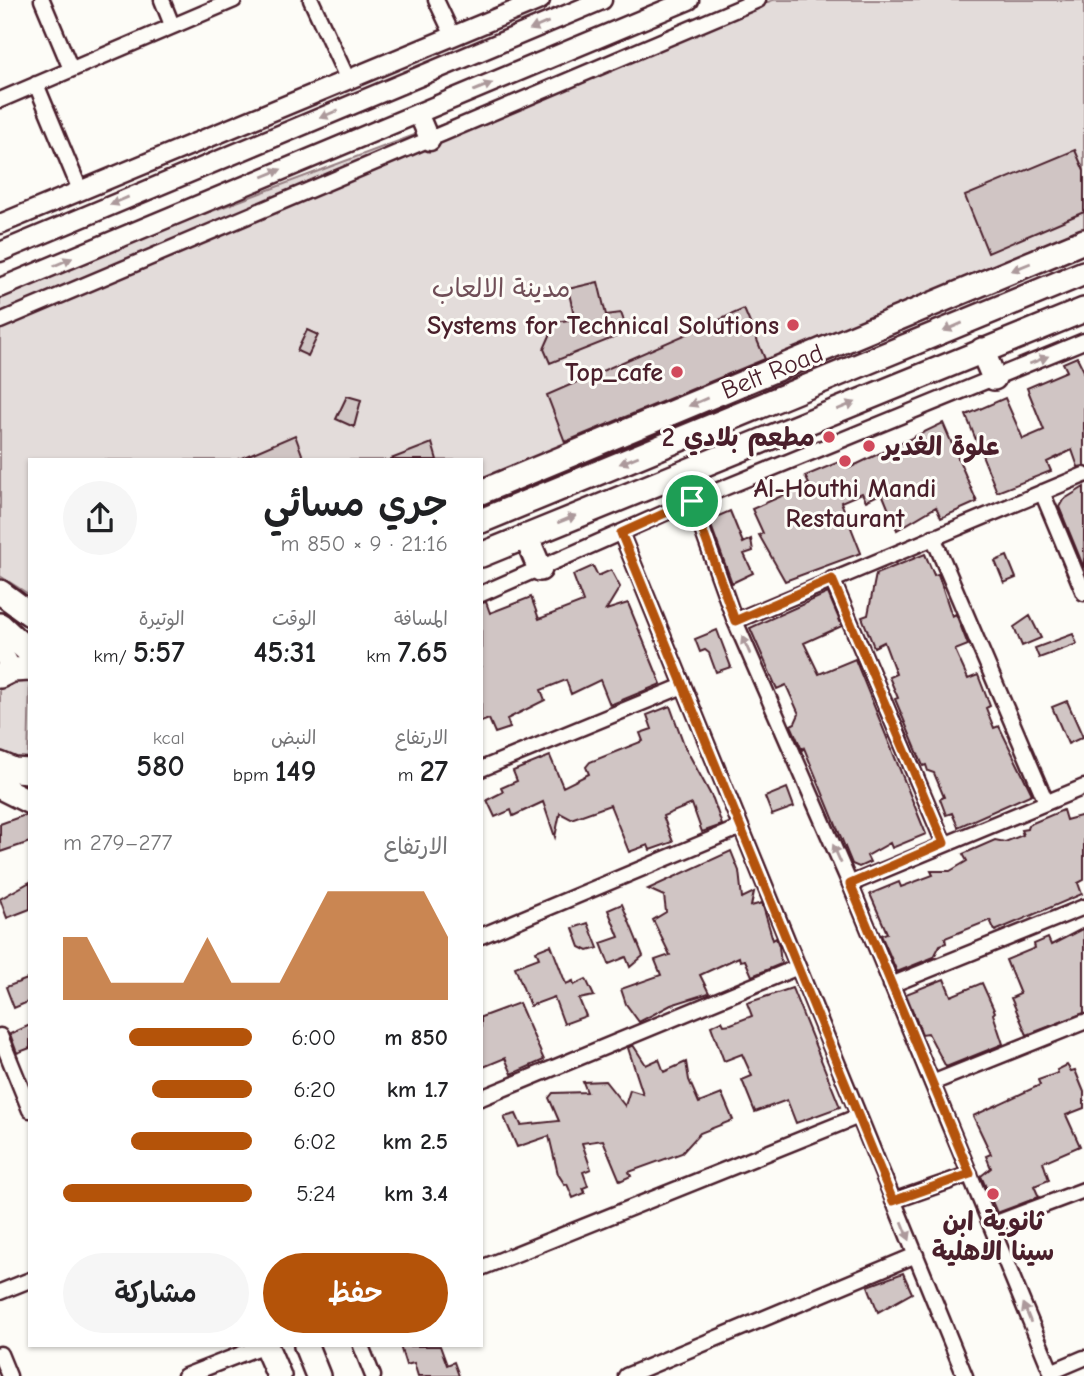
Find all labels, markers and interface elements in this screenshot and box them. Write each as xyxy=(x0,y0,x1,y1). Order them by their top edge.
one-way arrow xyxy=(528,21,549,32)
one-way arrow xyxy=(472,81,493,92)
one-way arrow xyxy=(318,108,339,119)
one-way arrow xyxy=(262,168,283,179)
one-way arrow xyxy=(108,196,129,207)
one-way arrow xyxy=(53,256,74,267)
one-way arrow xyxy=(1010,262,1031,273)
park label: مدينة الالعاب xyxy=(432,274,570,304)
place label: Systems for Technical Solutions xyxy=(427,311,779,341)
marker: Systems for Technical Solutions xyxy=(785,317,801,333)
one-way arrow xyxy=(943,321,963,333)
street label: Belt Road xyxy=(717,338,828,406)
one-way arrow xyxy=(1029,354,1050,365)
place label: Top_cafe xyxy=(565,358,663,388)
marker: Top_cafe xyxy=(669,364,685,380)
one-way arrow xyxy=(687,396,708,407)
one-way arrow xyxy=(835,401,856,412)
place label: مطعم بلادي 2 xyxy=(662,423,815,457)
marker: مطعم بلادي 2 xyxy=(821,429,837,445)
place label: علوة الغدير xyxy=(880,432,1000,463)
marker: علوة الغدير xyxy=(861,438,877,454)
marker: Al-Houthi Mandi Restaurant xyxy=(837,453,853,469)
one-way arrow xyxy=(619,455,640,466)
pin xyxy=(662,471,722,531)
place label: Al-Houthi Mandi Restaurant xyxy=(754,474,936,534)
button: share xyxy=(63,481,137,555)
text: جري مسائي xyxy=(263,482,448,526)
icon: arrive xyxy=(673,482,711,520)
one-way arrow xyxy=(556,514,577,525)
text: 21:16 · 9 × 850 m xyxy=(280,530,448,557)
text: الوتيرة xyxy=(139,608,185,630)
text: الوقت xyxy=(272,608,316,630)
text: المسافة xyxy=(394,608,448,630)
text: 5:57 xyxy=(133,635,185,670)
text: 45:31 xyxy=(254,635,316,670)
text: 7.65 xyxy=(397,635,448,670)
one-way arrow xyxy=(740,635,751,656)
text: /km xyxy=(94,645,133,667)
text: km xyxy=(366,645,397,667)
text: kcal xyxy=(153,727,185,749)
text: النبض xyxy=(271,727,316,749)
text: الارتفاع xyxy=(395,727,448,749)
text: 580 xyxy=(136,749,185,784)
text: 149 xyxy=(275,754,316,789)
text: 27 xyxy=(420,754,448,789)
text: bpm xyxy=(233,764,275,786)
text: m xyxy=(398,764,420,786)
text: 277–279 m xyxy=(63,829,172,856)
text: الارتفاع xyxy=(384,833,448,860)
one-way arrow xyxy=(831,844,843,864)
text: 6:00 xyxy=(291,1024,336,1051)
text: 850 m xyxy=(384,1024,448,1051)
text: 6:20 xyxy=(293,1076,336,1103)
text: 1.7 km xyxy=(387,1076,448,1103)
text: 6:02 xyxy=(293,1128,336,1155)
text: 2.5 km xyxy=(382,1128,448,1155)
text: 5:24 xyxy=(296,1180,336,1207)
text: 3.4 km xyxy=(384,1180,448,1207)
marker: ثانوية ابن سينا الاهلية xyxy=(985,1186,1001,1202)
place label: ثانوية ابن سينا الاهلية xyxy=(932,1207,1054,1267)
one-way arrow xyxy=(900,1221,911,1242)
button: مشاركة xyxy=(63,1253,249,1333)
button: حفظ xyxy=(263,1253,448,1333)
one-way arrow xyxy=(1022,1302,1033,1323)

